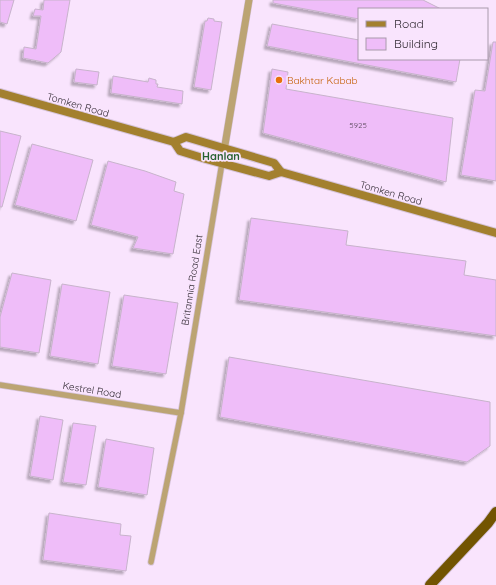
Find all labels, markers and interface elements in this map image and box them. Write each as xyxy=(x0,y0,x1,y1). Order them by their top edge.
legend xyxy=(358,8,488,60)
text: Road xyxy=(394,16,424,31)
text: Building xyxy=(394,36,438,51)
place label: Bakhtar Kabab xyxy=(287,74,358,87)
marker: Bakhtar Kabab xyxy=(274,75,284,85)
street label: Tomken Road xyxy=(45,90,111,120)
house number: 5925 xyxy=(349,120,367,130)
district label: Hanlan xyxy=(202,149,240,163)
street label: Tomken Road xyxy=(358,178,424,208)
street label: Britannia Road East xyxy=(178,233,206,326)
street label: Kestrel Road xyxy=(62,379,122,401)

